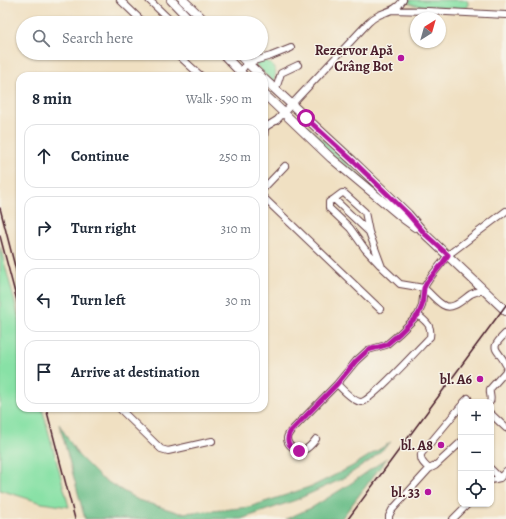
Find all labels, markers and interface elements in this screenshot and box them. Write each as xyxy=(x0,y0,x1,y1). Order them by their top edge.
north arrow xyxy=(410,12,446,48)
search box xyxy=(16,16,268,60)
icon: search xyxy=(30,27,52,49)
text: Search here xyxy=(62,28,133,48)
place label: Rezervor Apă Crâng Bot xyxy=(315,41,393,76)
marker: Rezervor Apă Crâng Bot xyxy=(396,53,406,63)
text: 8 min xyxy=(32,87,72,110)
text: Walk · 590 m xyxy=(186,90,252,107)
route start xyxy=(297,109,315,127)
icon: ahead xyxy=(33,145,55,167)
text: Continue xyxy=(71,146,129,166)
text: 250 m xyxy=(219,148,251,165)
icon: right xyxy=(33,217,55,239)
text: Turn right xyxy=(71,218,136,238)
text: 310 m xyxy=(221,220,251,237)
icon: left xyxy=(33,289,55,311)
text: Turn left xyxy=(71,290,126,310)
text: 30 m xyxy=(225,292,251,309)
icon: arrive xyxy=(33,361,55,383)
text: Arrive at destination xyxy=(71,362,200,382)
place label: bl. A6 xyxy=(439,370,472,389)
marker: bl. A6 xyxy=(475,374,485,384)
map controls xyxy=(458,399,494,507)
button: + xyxy=(458,399,494,435)
button: − xyxy=(458,435,494,471)
place label: bl. A8 xyxy=(400,436,433,455)
marker: bl. A8 xyxy=(436,440,446,450)
route end xyxy=(290,442,308,460)
button: locate xyxy=(458,471,494,507)
place label: bl. 33 xyxy=(390,483,420,502)
marker: bl. 33 xyxy=(423,487,433,497)

